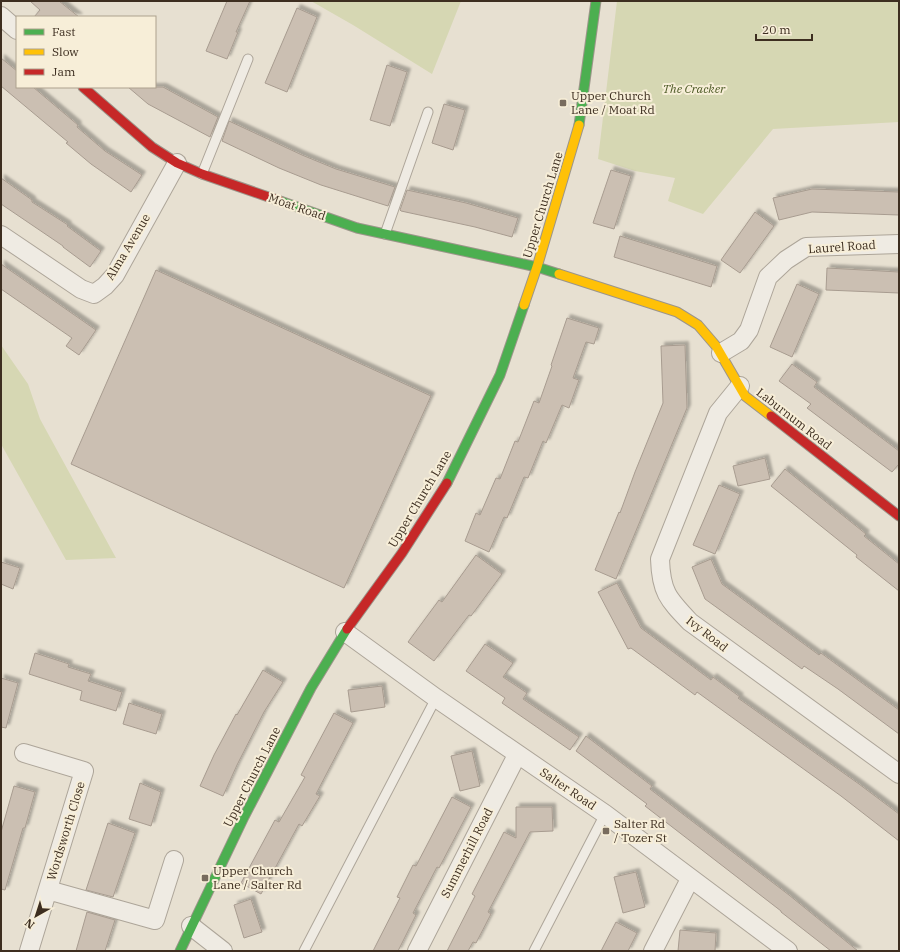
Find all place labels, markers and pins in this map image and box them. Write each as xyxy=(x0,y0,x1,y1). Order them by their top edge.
place label: Upper Church Lane / Moat Rd xyxy=(571,88,655,117)
marker: Upper Church Lane / Moat Rd xyxy=(558,98,568,108)
place label: Salter Rd / Tozer St xyxy=(614,816,667,845)
marker: Salter Rd / Tozer St xyxy=(601,826,611,836)
place label: Upper Church Lane / Salter Rd xyxy=(213,863,302,892)
marker: Upper Church Lane / Salter Rd xyxy=(200,873,210,883)

